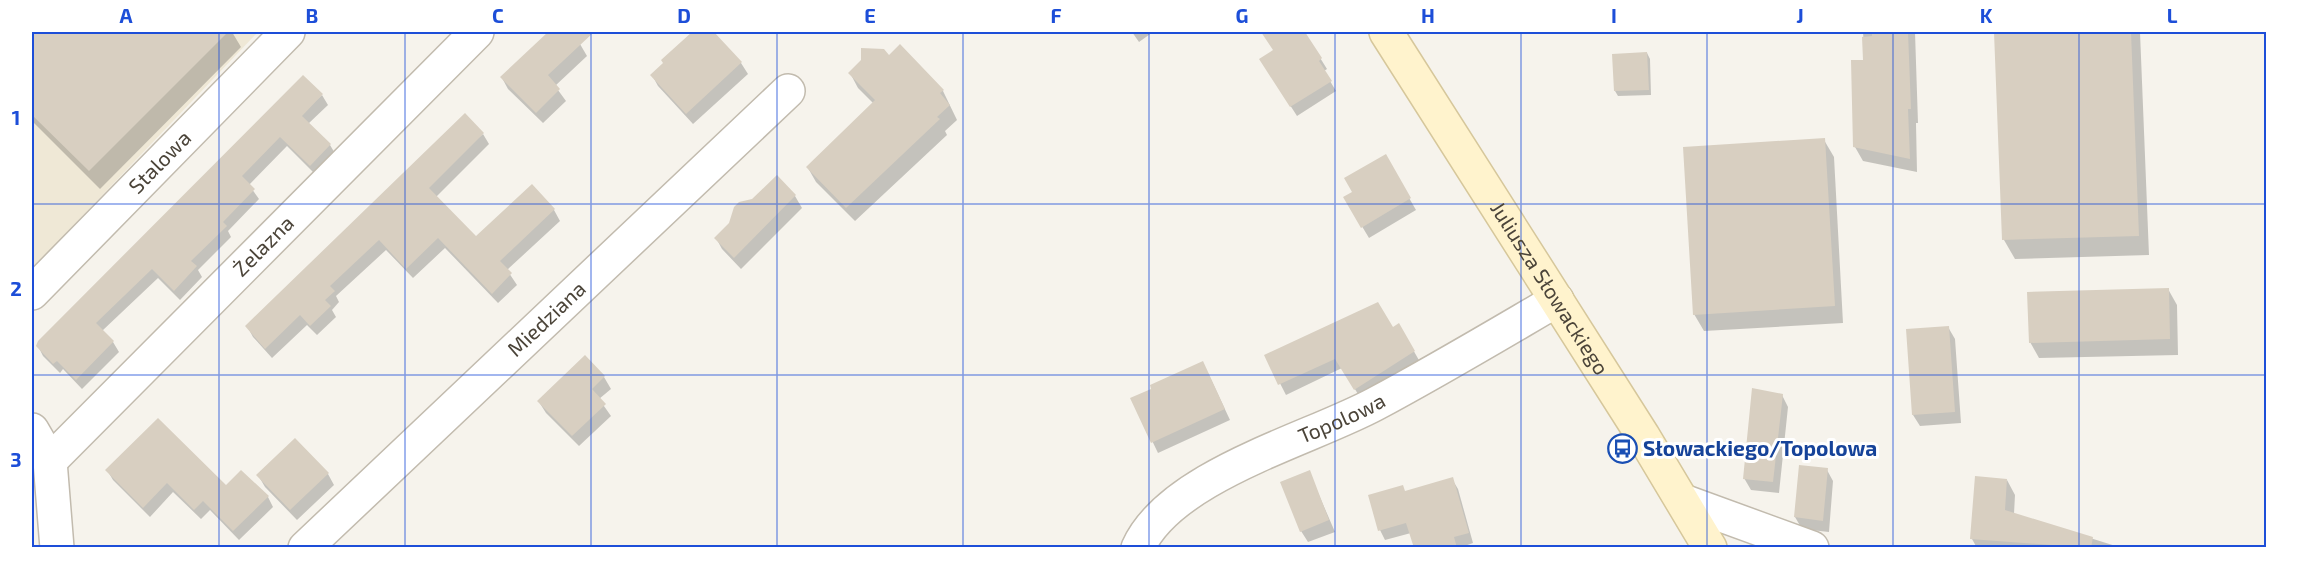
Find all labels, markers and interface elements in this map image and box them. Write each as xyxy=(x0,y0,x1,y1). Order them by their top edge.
text: A xyxy=(119,3,133,27)
text: B xyxy=(306,3,318,27)
text: C xyxy=(492,3,504,27)
text: D xyxy=(677,3,691,27)
text: E xyxy=(864,3,876,27)
text: F xyxy=(1050,3,1062,27)
text: G xyxy=(1236,3,1248,27)
text: H xyxy=(1421,3,1435,27)
text: I xyxy=(1611,3,1617,27)
text: J xyxy=(1796,3,1804,27)
text: K xyxy=(1980,3,1993,27)
text: L xyxy=(2167,3,2178,27)
text: 1 xyxy=(12,105,20,129)
street label: Stalowa xyxy=(123,125,195,198)
street label: Juliusza Słowackiego xyxy=(1486,196,1615,379)
street label: Żelazna xyxy=(227,210,298,281)
street label: Miedziana xyxy=(502,275,590,361)
text: 2 xyxy=(10,276,22,300)
street label: Topolowa xyxy=(1294,387,1389,448)
bus stop icon: Słowackiego/Topolowa xyxy=(1606,433,1638,465)
place label: Słowackiego/Topolowa xyxy=(1643,435,1877,460)
text: 3 xyxy=(10,447,22,471)

